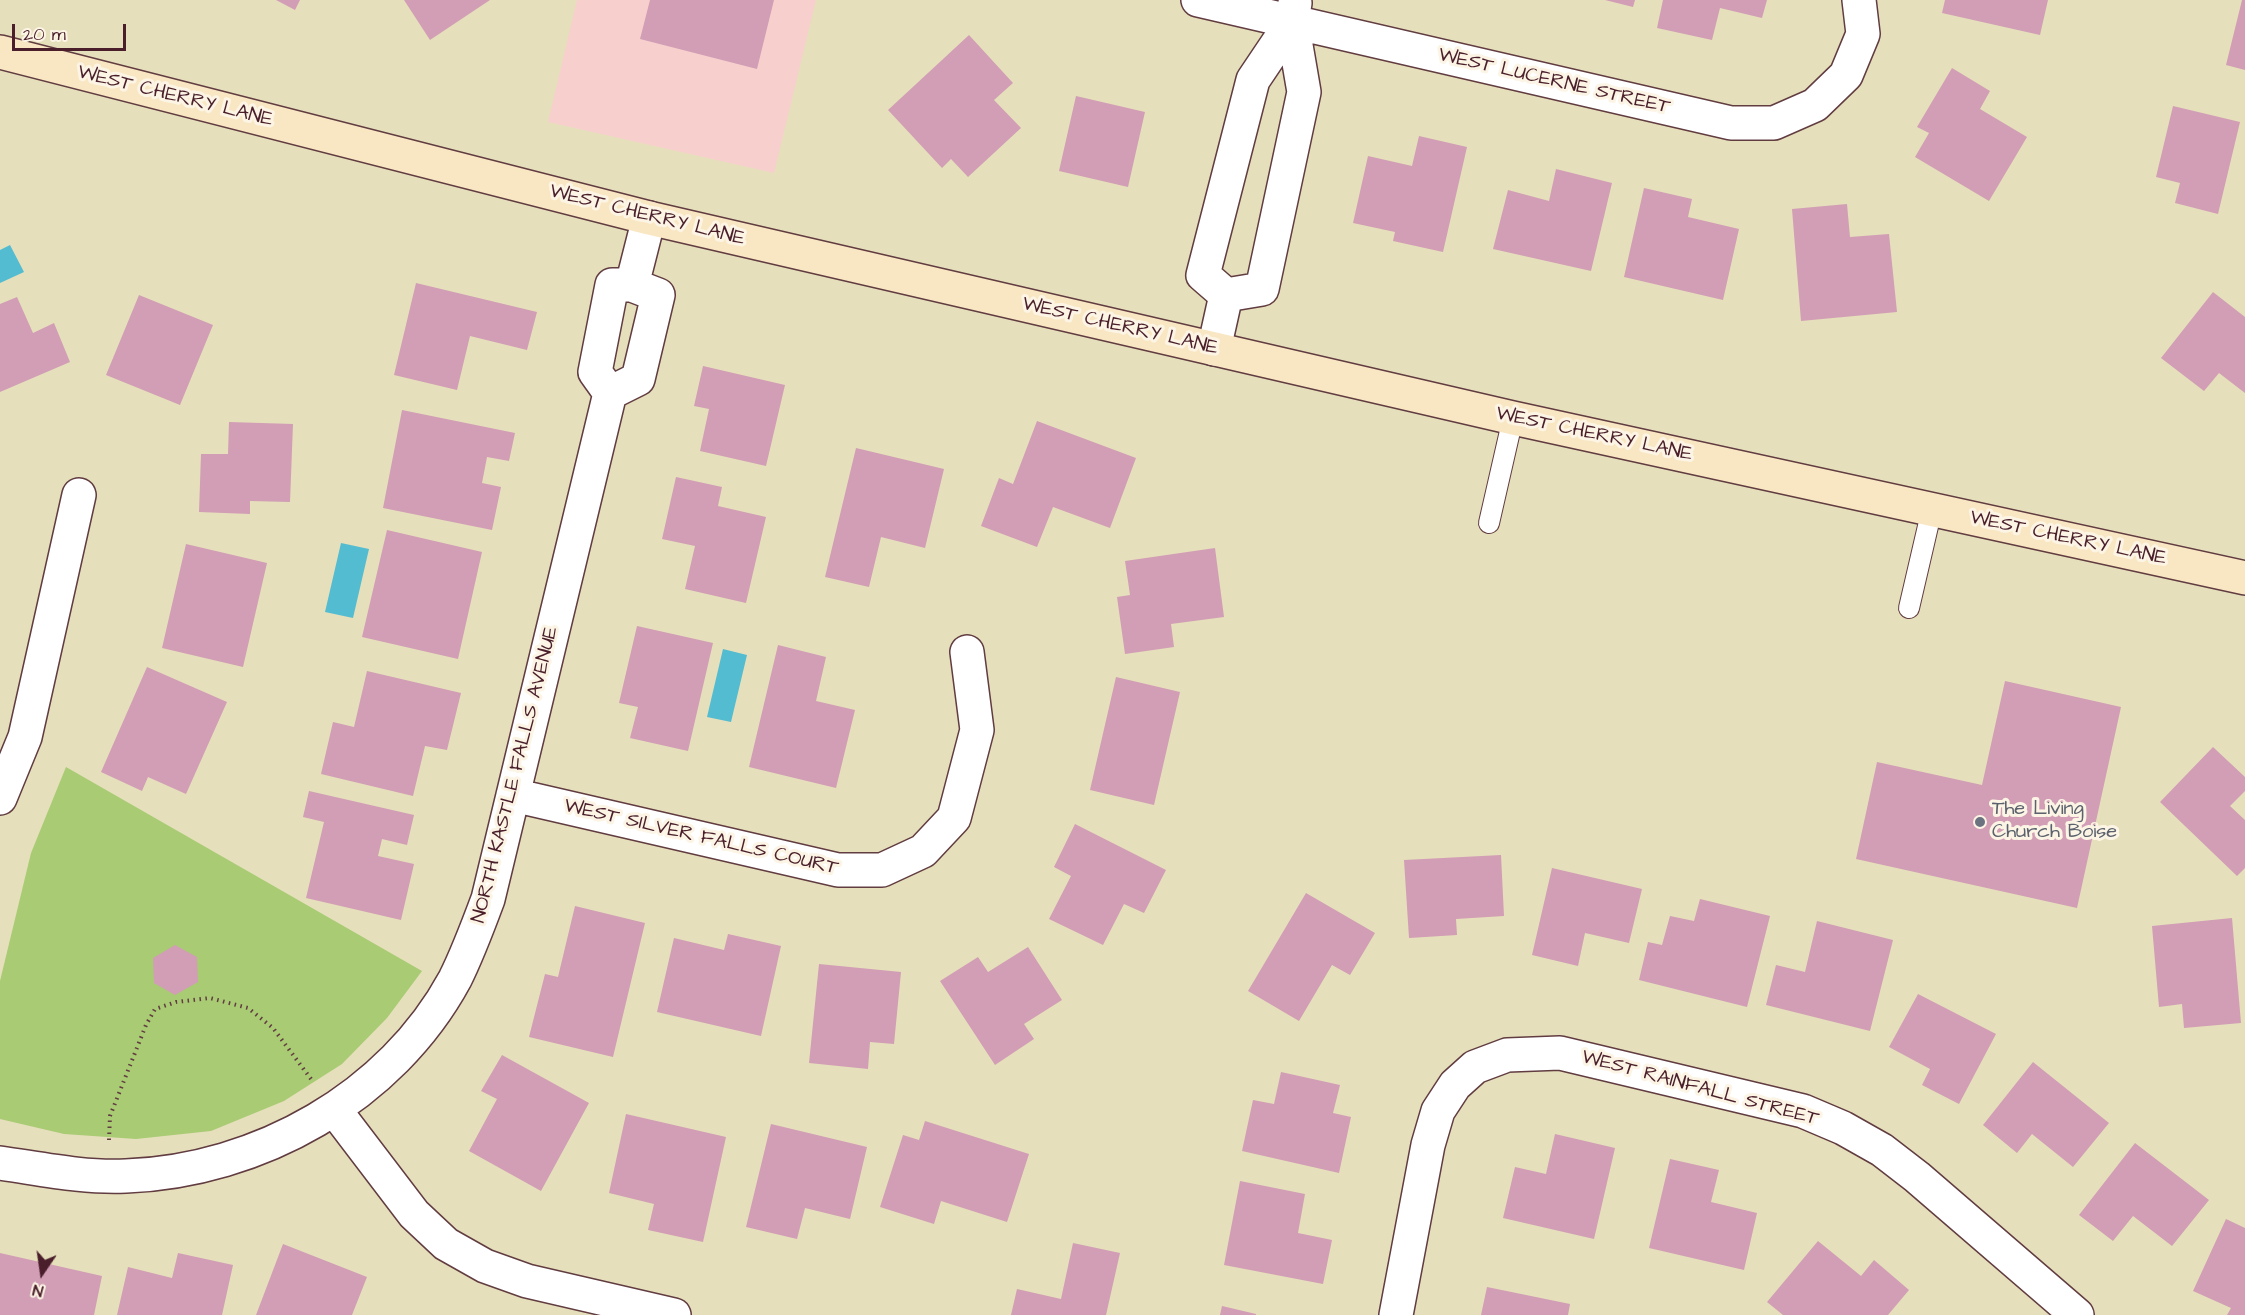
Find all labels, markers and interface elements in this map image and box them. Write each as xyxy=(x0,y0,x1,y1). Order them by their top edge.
scale bar xyxy=(15,12,129,50)
text: 20 m xyxy=(23,22,66,47)
street label: WEST LUCERNE STREET xyxy=(1436,44,1672,120)
street label: WEST CHERRY LANE xyxy=(75,61,275,133)
street label: WEST CHERRY LANE xyxy=(547,180,747,252)
street label: WEST CHERRY LANE xyxy=(1020,293,1220,361)
street label: WEST CHERRY LANE xyxy=(1494,402,1694,468)
street label: WEST CHERRY LANE xyxy=(1968,506,2168,572)
street label: NORTH KASTLE FALLS AVENUE xyxy=(467,624,565,926)
street label: WEST SILVER FALLS COURT xyxy=(561,795,841,881)
place label: The Living Church Boise xyxy=(1992,798,2117,845)
marker: The Living Church Boise xyxy=(1973,815,1987,829)
street label: WEST RAINFALL STREET xyxy=(1579,1046,1821,1132)
north arrow xyxy=(12,1243,72,1303)
text: N xyxy=(31,1279,45,1302)

